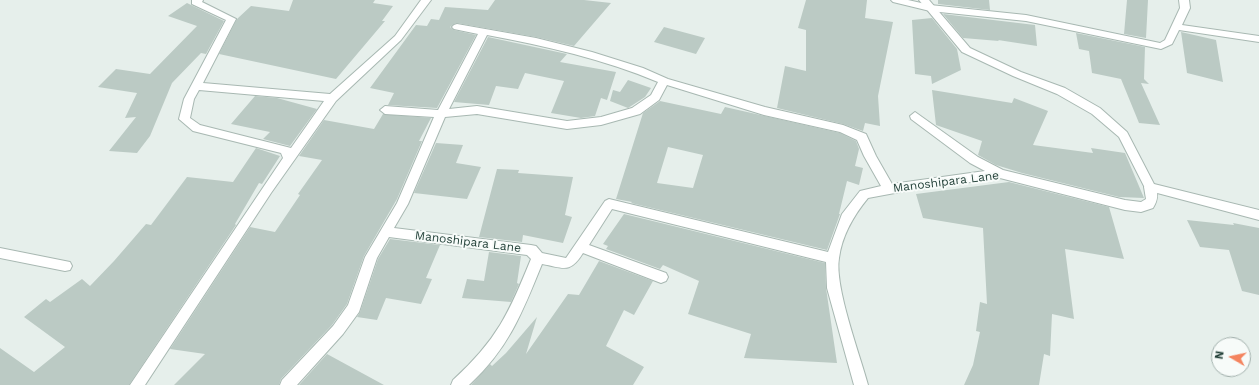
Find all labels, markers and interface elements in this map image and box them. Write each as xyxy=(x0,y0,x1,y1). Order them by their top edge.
street label: Manoshipara Lane xyxy=(892,168,1000,196)
street label: Manoshipara Lane xyxy=(414,228,522,256)
north arrow xyxy=(1211,337,1251,377)
text: N xyxy=(1213,350,1227,360)

